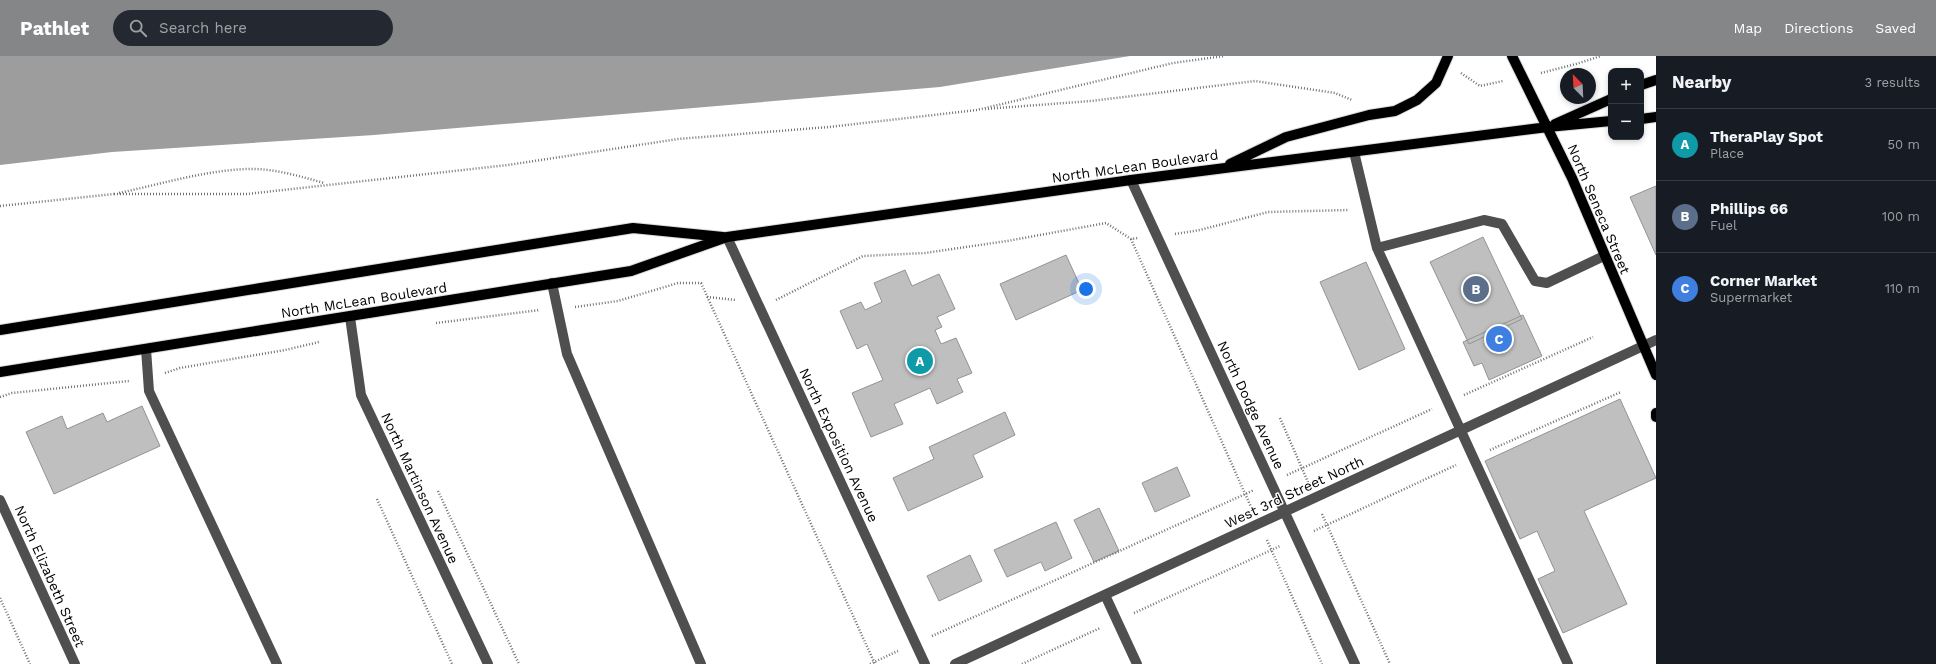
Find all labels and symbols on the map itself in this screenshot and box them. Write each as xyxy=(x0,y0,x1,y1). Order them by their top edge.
north arrow xyxy=(1560,68,1596,104)
street label: North Seneca Street xyxy=(1564,142,1634,276)
street label: North McLean Boulevard xyxy=(1051,146,1219,186)
pin: B xyxy=(1463,274,1489,304)
street label: North McLean Boulevard xyxy=(280,279,448,321)
your location xyxy=(1076,279,1096,299)
pin: C xyxy=(1486,324,1512,354)
street label: North Dodge Avenue xyxy=(1214,338,1288,472)
pin: A xyxy=(907,346,933,376)
street label: North Exposition Avenue xyxy=(796,365,882,525)
street label: North Martinson Avenue xyxy=(378,410,462,566)
street label: West 3rd Street North xyxy=(1222,453,1366,531)
street label: North Elizabeth Street xyxy=(11,503,89,650)

